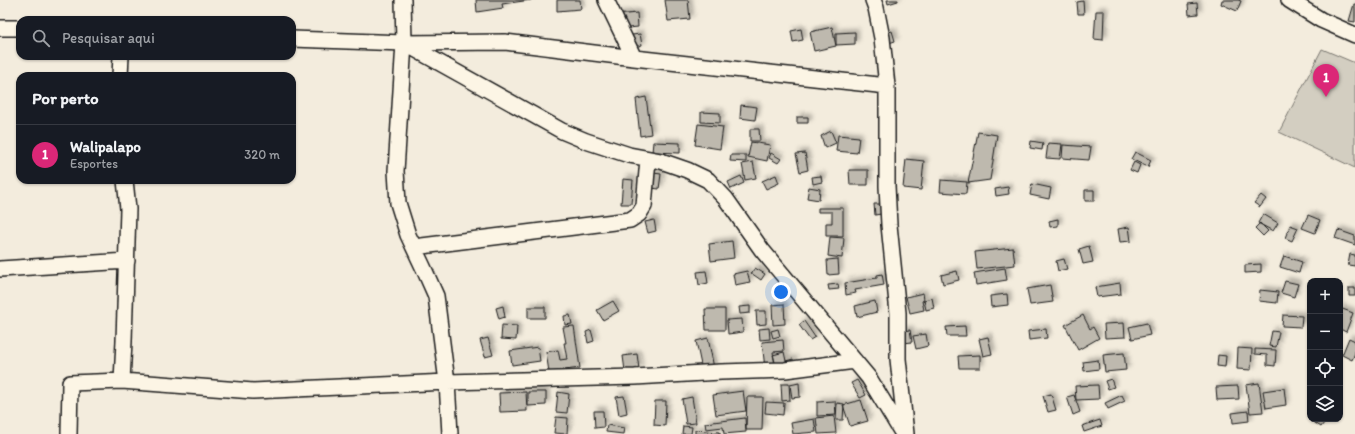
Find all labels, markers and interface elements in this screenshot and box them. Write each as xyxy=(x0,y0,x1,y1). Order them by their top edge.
search box xyxy=(16,16,296,60)
icon: search xyxy=(30,27,52,49)
text: Pesquisar aqui xyxy=(62,29,155,47)
pin: 1 xyxy=(1313,64,1339,97)
text: Por perto xyxy=(32,88,99,108)
text: Walipalapo xyxy=(70,138,141,156)
text: 1 xyxy=(42,147,48,162)
text: 320 m xyxy=(244,147,280,162)
text: Esportes xyxy=(70,156,118,171)
map controls xyxy=(1307,278,1343,422)
button: + xyxy=(1307,278,1343,314)
your location xyxy=(771,282,791,302)
button: − xyxy=(1307,314,1343,350)
button: locate xyxy=(1307,350,1343,386)
button: layers xyxy=(1307,386,1343,422)

